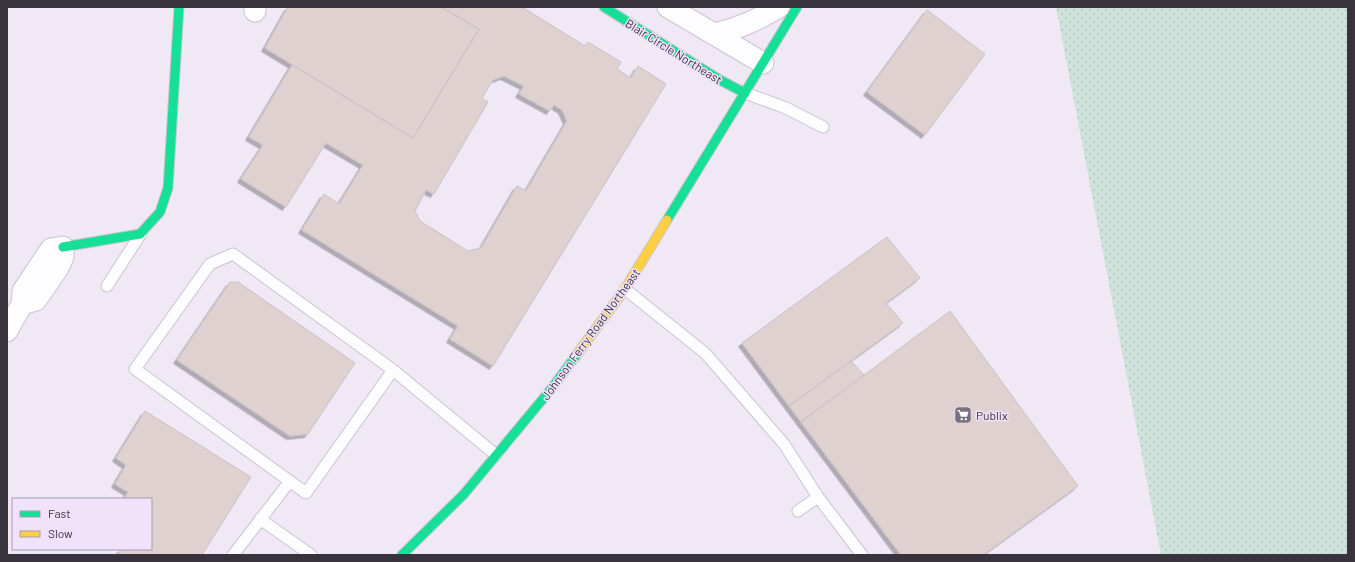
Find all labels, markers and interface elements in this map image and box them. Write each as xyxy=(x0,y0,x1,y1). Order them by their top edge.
street label: Blair Circle Northeast xyxy=(623,16,725,86)
street label: Johnson Ferry Road Northeast xyxy=(538,266,642,402)
supermarket icon: Publix xyxy=(953,405,973,425)
place label: Publix xyxy=(976,408,1008,422)
legend xyxy=(12,498,152,550)
text: Fast xyxy=(48,506,71,520)
text: Slow xyxy=(48,526,73,540)

